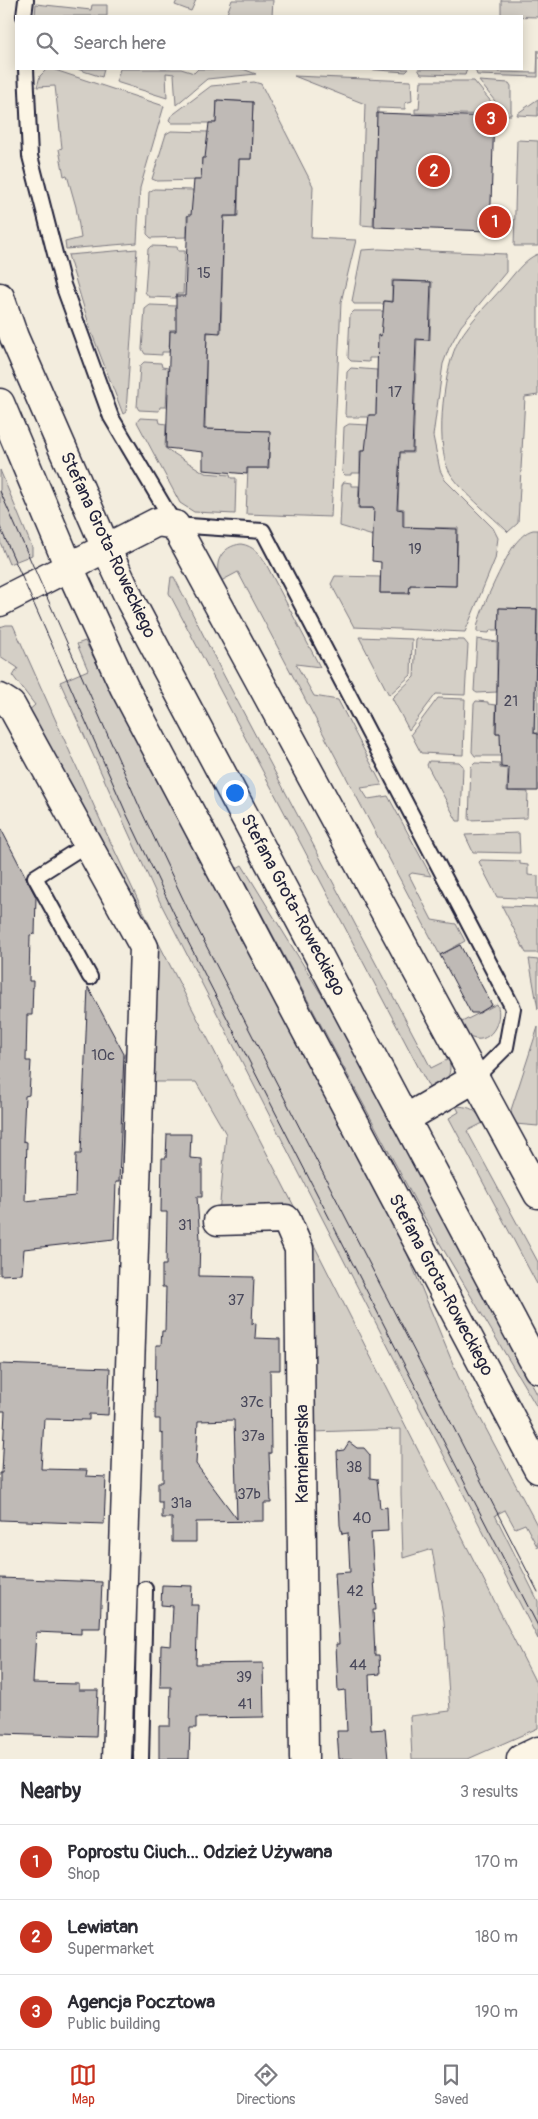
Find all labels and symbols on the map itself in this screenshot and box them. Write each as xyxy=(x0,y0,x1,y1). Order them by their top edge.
pin: 3 xyxy=(475,100,507,138)
pin: 2 xyxy=(418,152,450,190)
pin: 1 xyxy=(479,203,511,241)
house number: 15 xyxy=(197,264,211,283)
house number: 17 xyxy=(388,383,402,402)
street label: Stefana Grota-Roweckiego xyxy=(55,448,161,642)
house number: 19 xyxy=(408,540,422,559)
house number: 21 xyxy=(504,692,518,711)
your location xyxy=(222,780,248,806)
street label: Stefana Grota-Roweckiego xyxy=(235,810,351,1000)
house number: 10c xyxy=(91,1046,115,1065)
street label: Stefana Grota-Roweckiego xyxy=(383,1190,499,1380)
house number: 31 xyxy=(178,1216,192,1235)
house number: 37 xyxy=(228,1291,244,1310)
house number: 37c xyxy=(240,1393,264,1412)
street label: Kamieniarska xyxy=(291,1404,314,1504)
house number: 37a xyxy=(241,1427,265,1446)
house number: 38 xyxy=(346,1458,362,1477)
house number: 37b xyxy=(237,1485,261,1504)
house number: 31a xyxy=(170,1494,192,1513)
house number: 40 xyxy=(353,1509,371,1528)
house number: 42 xyxy=(346,1582,364,1601)
house number: 44 xyxy=(349,1656,367,1675)
house number: 39 xyxy=(236,1668,252,1687)
house number: 41 xyxy=(238,1695,252,1714)

